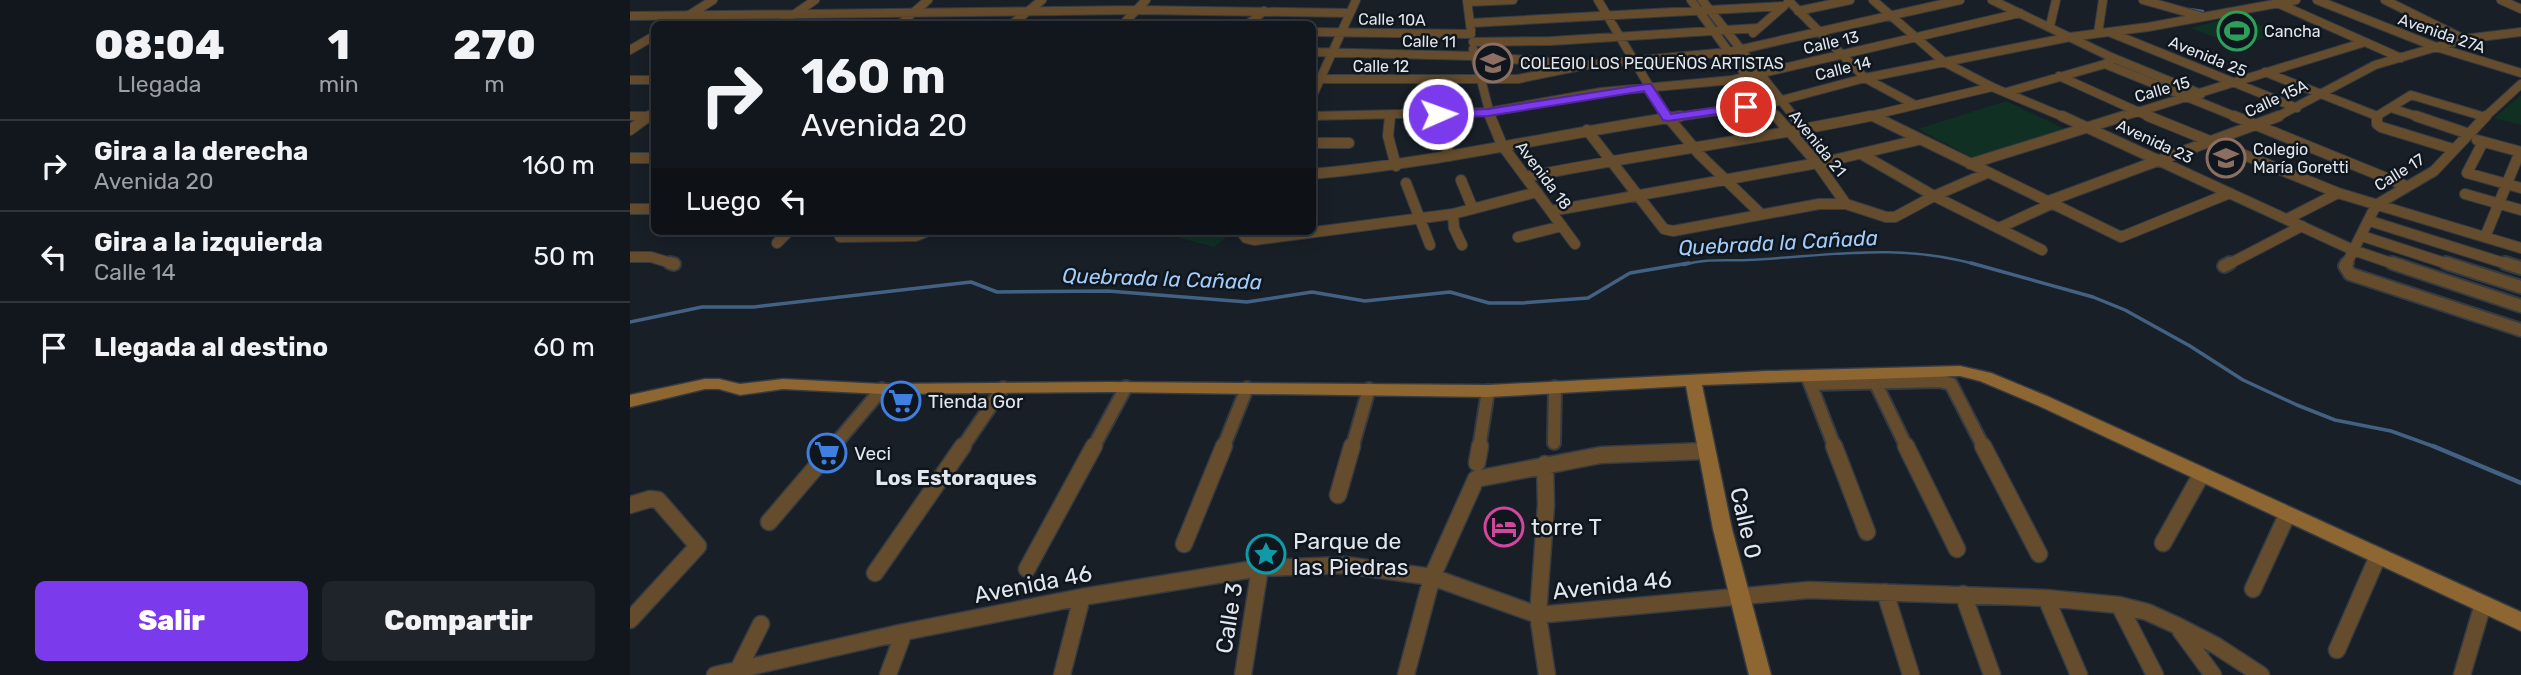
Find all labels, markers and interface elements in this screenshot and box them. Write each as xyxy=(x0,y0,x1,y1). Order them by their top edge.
street label: Calle 10A xyxy=(1358,9,1426,30)
sports icon: Cancha xyxy=(2216,10,2258,52)
street label: Avenida 27A xyxy=(2396,10,2488,57)
text: 08:04 xyxy=(94,20,225,70)
text: 1 xyxy=(328,20,350,70)
text: 270 xyxy=(453,20,536,70)
place label: Cancha xyxy=(2264,22,2321,41)
street label: Calle 13 xyxy=(1801,27,1861,58)
street label: Calle 11 xyxy=(1402,32,1456,51)
street label: Avenida 25 xyxy=(2166,32,2250,81)
school or university icon: COLEGIO LOS PEQUEÑOS ARTISTAS xyxy=(1472,42,1514,84)
text: 160 m xyxy=(801,47,946,105)
icon: right xyxy=(686,49,777,140)
street label: Calle 14 xyxy=(1813,52,1873,85)
place label: COLEGIO LOS PEQUEÑOS ARTISTAS xyxy=(1520,54,1784,73)
street label: Calle 12 xyxy=(1353,57,1409,76)
text: Llegada xyxy=(117,70,202,98)
text: min xyxy=(319,70,359,98)
text: m xyxy=(484,70,505,98)
street label: Calle 15 xyxy=(2132,73,2192,106)
street label: Calle 15A xyxy=(2242,76,2311,121)
position arrow xyxy=(1401,77,1475,151)
pin xyxy=(1716,77,1776,137)
icon: arrive xyxy=(1727,88,1765,126)
text: Avenida 20 xyxy=(801,106,967,144)
street label: Avenida 21 xyxy=(1785,106,1850,180)
street label: Avenida 23 xyxy=(2113,115,2196,168)
text: Gira a la derecha xyxy=(94,136,308,167)
street label: Avenida 18 xyxy=(1512,137,1575,213)
school or university icon: Colegio María Goretti xyxy=(2205,137,2247,179)
place label: Colegio María Goretti xyxy=(2253,140,2349,177)
icon: right xyxy=(35,147,73,185)
text: 160 m xyxy=(522,150,595,181)
street label: Calle 17 xyxy=(2371,150,2428,195)
text: Avenida 20 xyxy=(94,167,214,195)
icon: left xyxy=(775,182,813,220)
text: Luego xyxy=(686,186,761,217)
water label: Quebrada la Cañada xyxy=(1677,225,1879,260)
text: Gira a la izquierda xyxy=(94,227,323,258)
icon: left xyxy=(35,238,73,276)
text: 50 m xyxy=(534,241,595,272)
text: Calle 14 xyxy=(94,258,176,286)
water label: Quebrada la Cañada xyxy=(1062,263,1262,294)
icon: arrive xyxy=(35,329,73,367)
text: Llegada al destino xyxy=(94,332,328,363)
text: 60 m xyxy=(533,332,595,363)
supermarket icon: Tienda Gor xyxy=(880,380,922,422)
place label: Tienda Gor xyxy=(928,390,1024,413)
supermarket icon: Veci xyxy=(806,432,848,474)
place label: Veci xyxy=(854,442,891,465)
district label: Los Estoraques xyxy=(875,465,1037,490)
street label: Calle 0 xyxy=(1724,485,1768,561)
hotel icon: torre T xyxy=(1483,506,1525,548)
place label: torre T xyxy=(1531,513,1602,541)
place label: Parque de las Piedras xyxy=(1293,527,1409,581)
place icon: Parque de las Piedras xyxy=(1245,533,1287,575)
street label: Avenida 46 xyxy=(972,559,1094,609)
street label: Avenida 46 xyxy=(1551,565,1673,605)
street label: Calle 3 xyxy=(1210,580,1248,656)
button: Salir xyxy=(35,581,308,661)
button: Compartir xyxy=(322,581,595,661)

